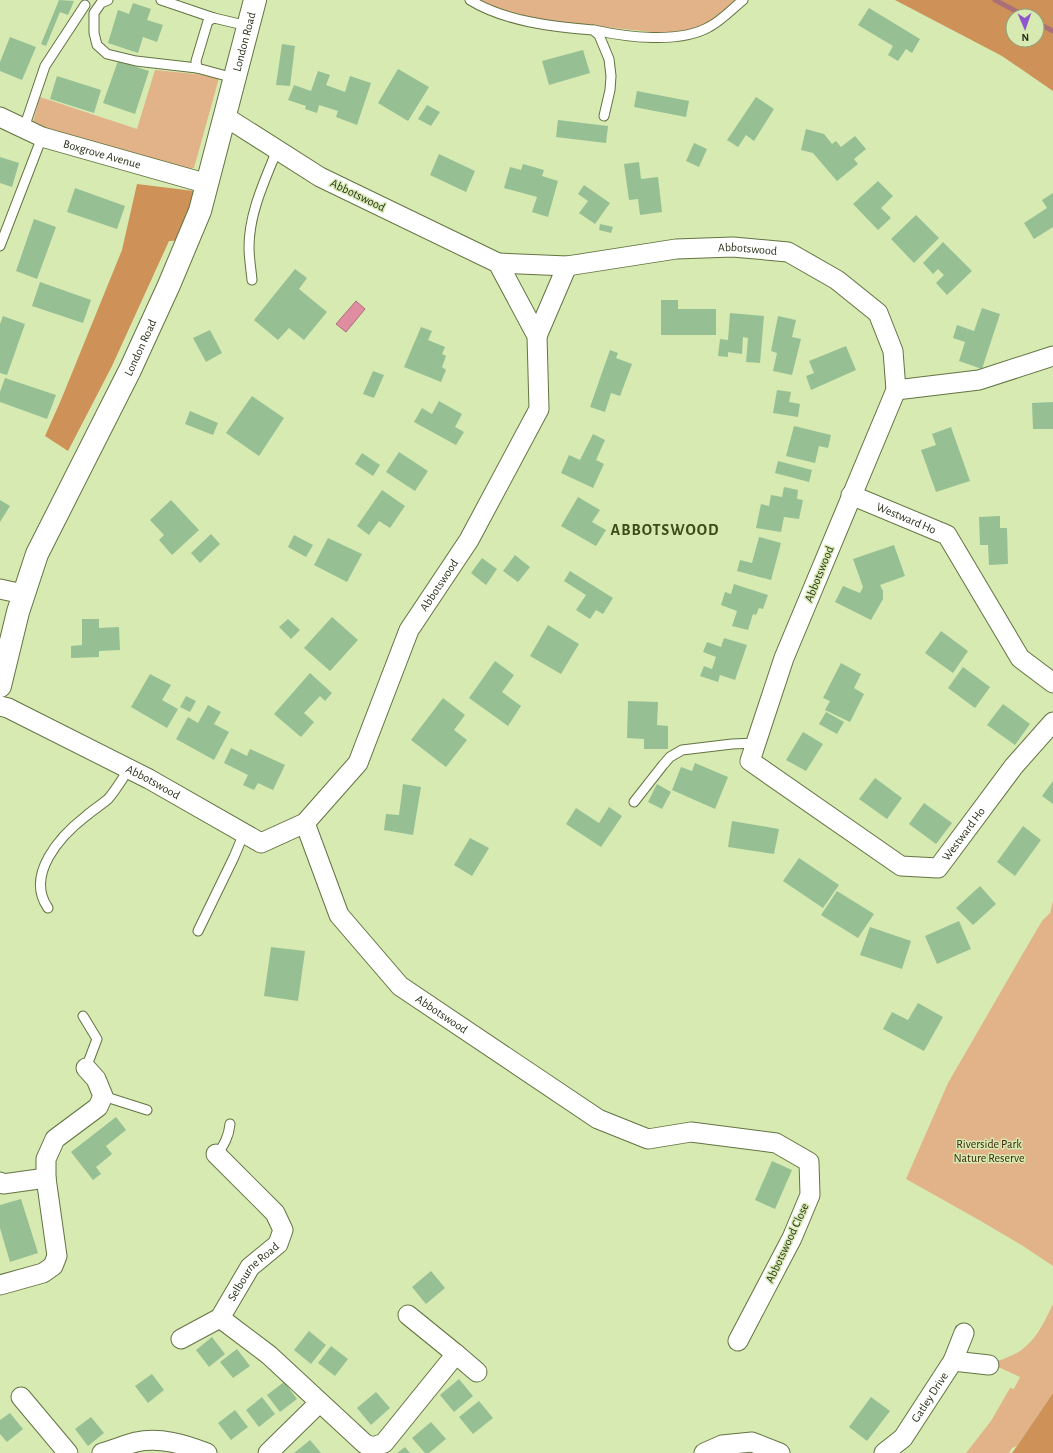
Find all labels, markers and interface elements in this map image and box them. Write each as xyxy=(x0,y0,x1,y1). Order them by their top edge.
north arrow xyxy=(1005,8,1045,48)
street label: London Road xyxy=(231,11,258,73)
text: N xyxy=(1021,32,1029,43)
street label: Boxgrove Avenue xyxy=(62,137,142,171)
street label: Abbotswood xyxy=(329,177,387,213)
street label: Abbotswood xyxy=(718,241,778,257)
street label: London Road xyxy=(122,317,158,378)
street label: Westward Ho xyxy=(875,500,938,536)
district label: ABBOTSWOOD xyxy=(611,522,719,538)
street label: Abbotswood xyxy=(802,544,836,604)
street label: Abbotswood xyxy=(418,557,460,613)
street label: Abbotswood xyxy=(124,762,182,801)
street label: Westward Ho xyxy=(940,805,987,863)
street label: Abbotswood xyxy=(414,993,470,1036)
park label: Riverside Park Nature Reserve xyxy=(954,1138,1024,1164)
street label: Abbotswood Close xyxy=(763,1201,811,1285)
street label: Selbourne Road xyxy=(225,1240,281,1303)
street label: Gatley Drive xyxy=(909,1370,950,1424)

